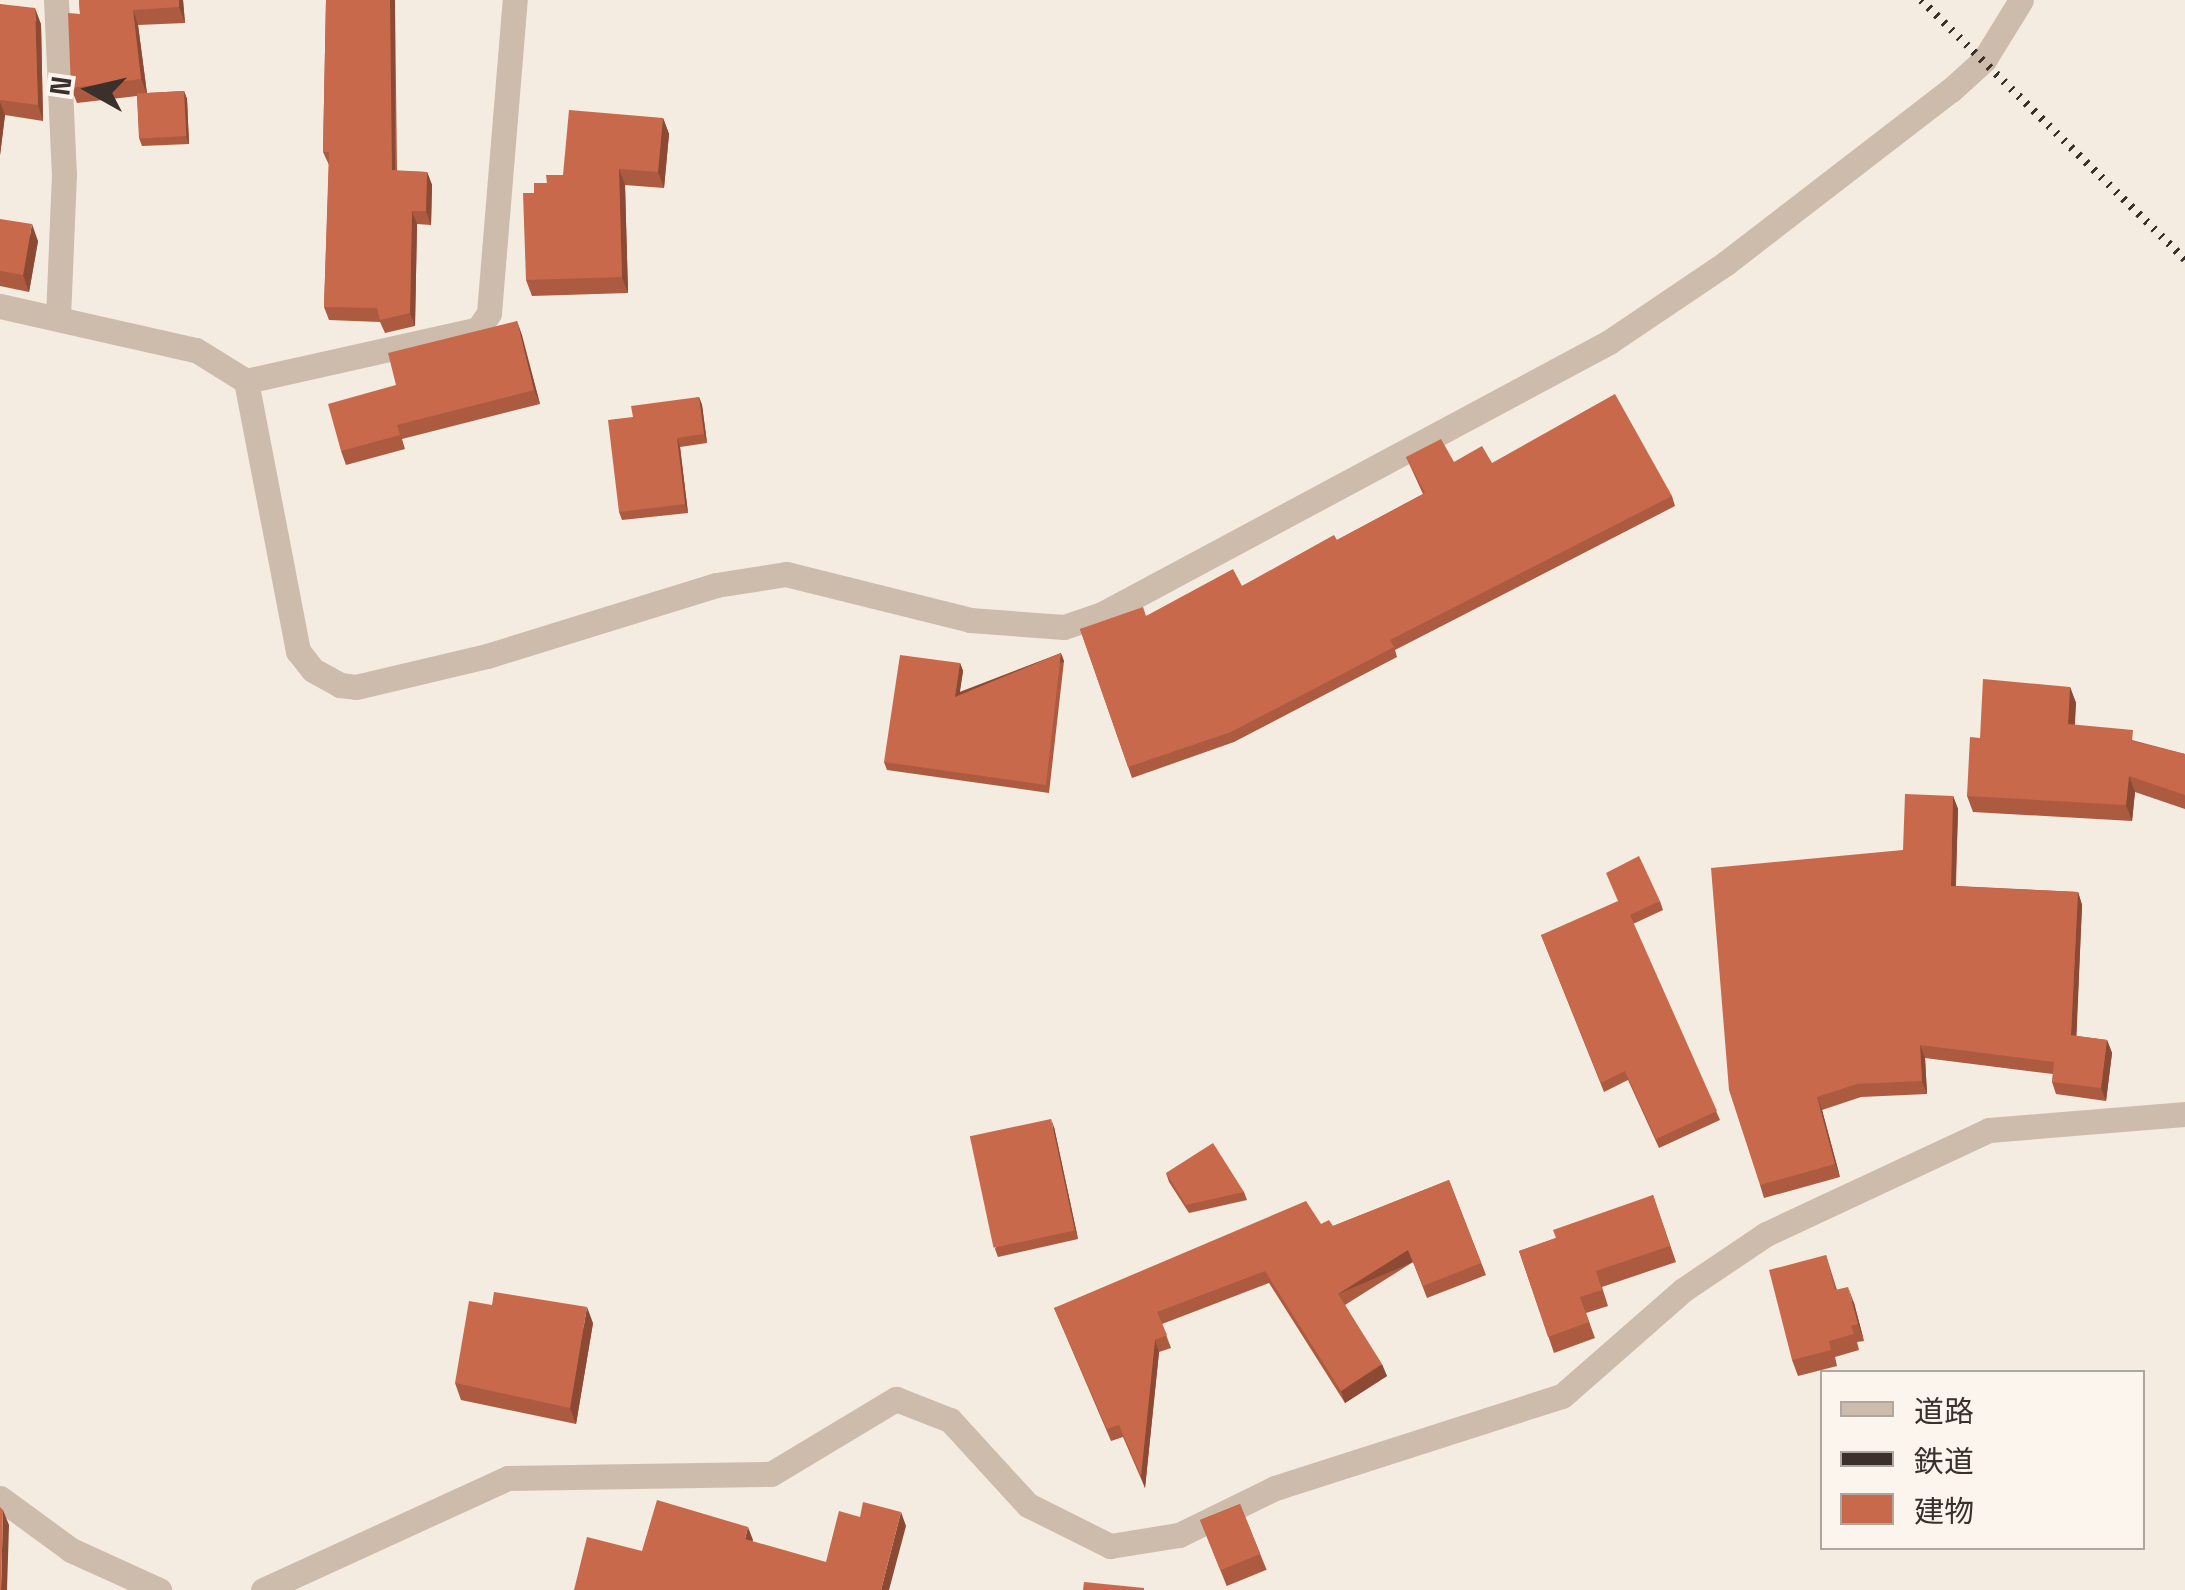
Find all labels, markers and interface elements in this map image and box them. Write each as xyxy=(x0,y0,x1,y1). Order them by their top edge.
north arrow xyxy=(40,40,140,140)
text: N xyxy=(41,74,79,98)
legend xyxy=(1820,1370,2145,1550)
text: 道路 xyxy=(1914,1392,1974,1431)
text: 鉄道 xyxy=(1914,1442,1974,1481)
text: 建物 xyxy=(1914,1492,1974,1531)

